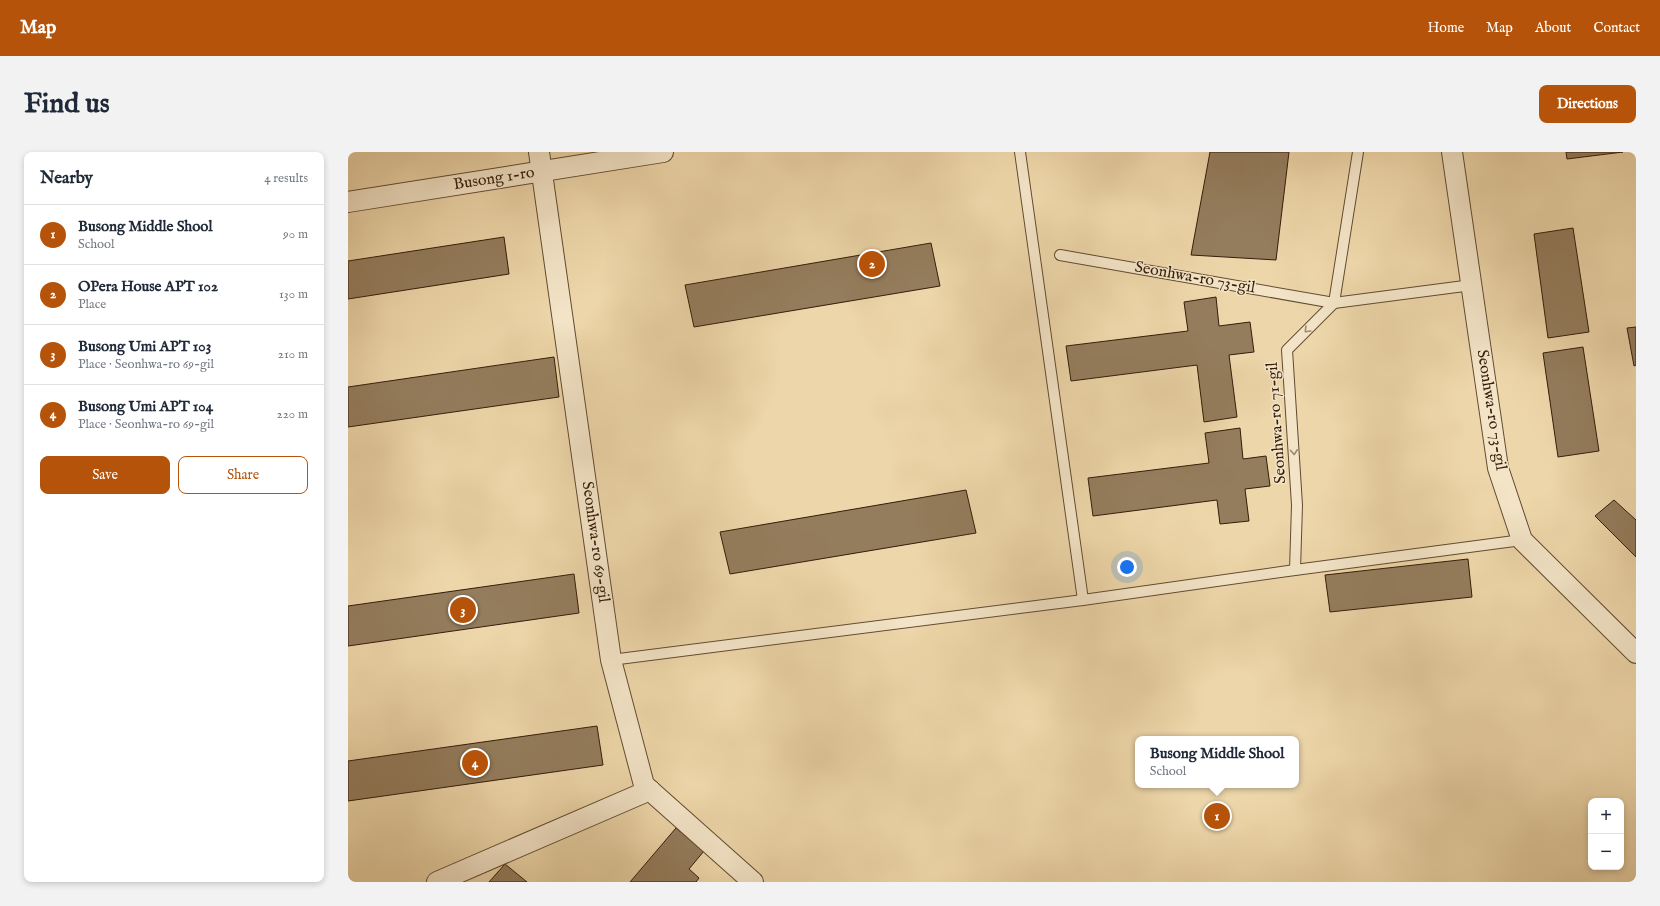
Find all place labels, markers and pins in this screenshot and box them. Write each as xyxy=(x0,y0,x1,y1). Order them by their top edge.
pin: 2 xyxy=(859,249,885,279)
pin: 3 xyxy=(450,595,476,625)
pin: 4 xyxy=(462,748,488,778)
pin: 1 xyxy=(1204,801,1230,831)

